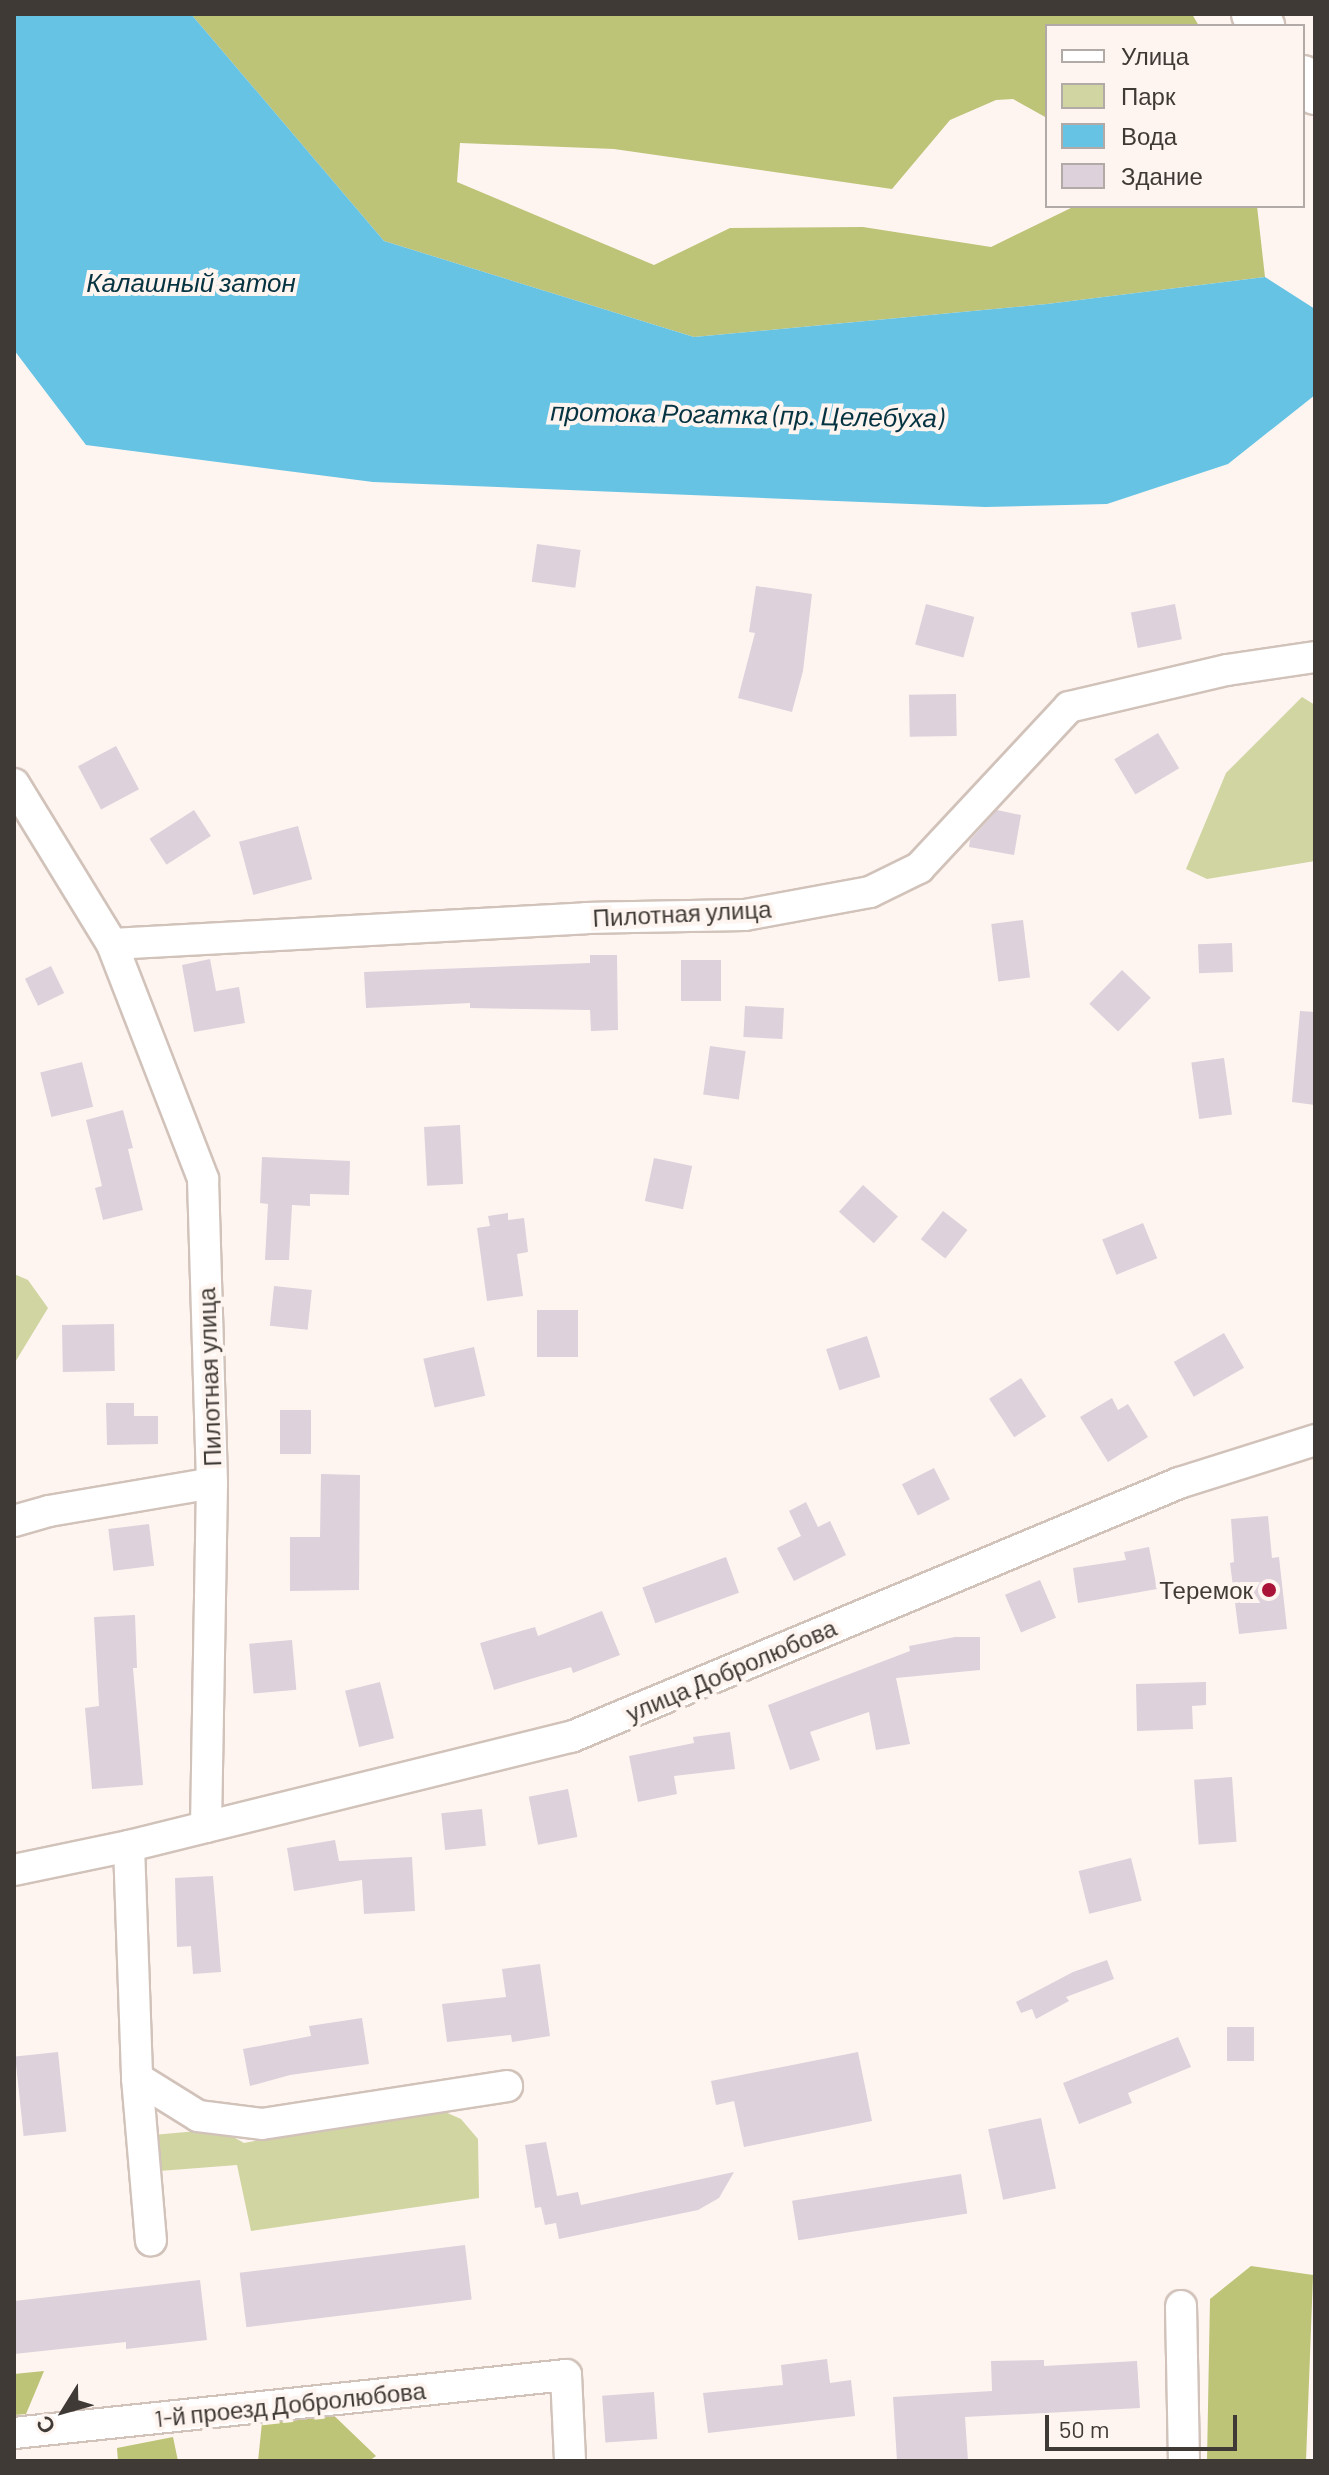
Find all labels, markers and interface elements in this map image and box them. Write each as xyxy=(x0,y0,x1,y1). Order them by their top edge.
legend xyxy=(1045,24,1305,208)
text: Улица xyxy=(1121,41,1189,70)
text: Парк xyxy=(1121,81,1175,110)
text: Вода xyxy=(1121,121,1177,150)
text: Здание xyxy=(1121,161,1203,190)
water label: Калашный затон xyxy=(86,266,296,298)
water label: протока Рогатка (пр. Целебуха) xyxy=(550,395,944,433)
street label: Пилотная улица xyxy=(592,894,772,932)
street label: Пилотная улица xyxy=(191,1287,227,1467)
place label: Теремок xyxy=(1159,1576,1253,1604)
marker: Теремок xyxy=(1260,1581,1278,1599)
street label: улица Добролюбова xyxy=(622,1613,840,1727)
north arrow xyxy=(24,2371,104,2451)
street label: 1-й проезд Добролюбова xyxy=(153,2375,427,2433)
scale bar xyxy=(1049,2399,1241,2449)
text: С xyxy=(30,2411,60,2440)
text: 50 m xyxy=(1059,2414,1110,2443)

